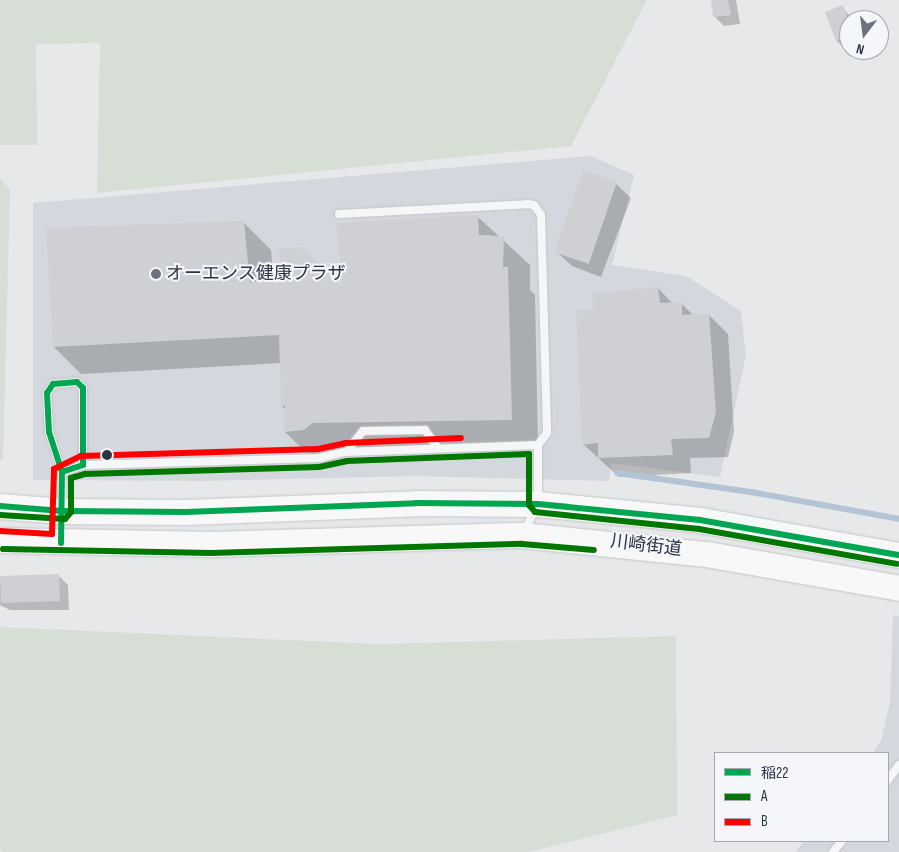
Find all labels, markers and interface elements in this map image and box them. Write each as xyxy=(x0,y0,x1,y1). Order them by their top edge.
north arrow xyxy=(839,10,889,60)
text: N xyxy=(854,40,866,58)
place label: オーエンス健康プラザ xyxy=(166,263,346,285)
marker: オーエンス健康プラザ xyxy=(150,268,162,280)
unlabelled marker xyxy=(102,450,112,460)
street label: 川崎街道 xyxy=(609,531,683,561)
legend xyxy=(714,752,889,842)
text: 稲22 xyxy=(761,764,788,783)
text: A xyxy=(761,787,767,806)
text: B xyxy=(761,812,768,831)

